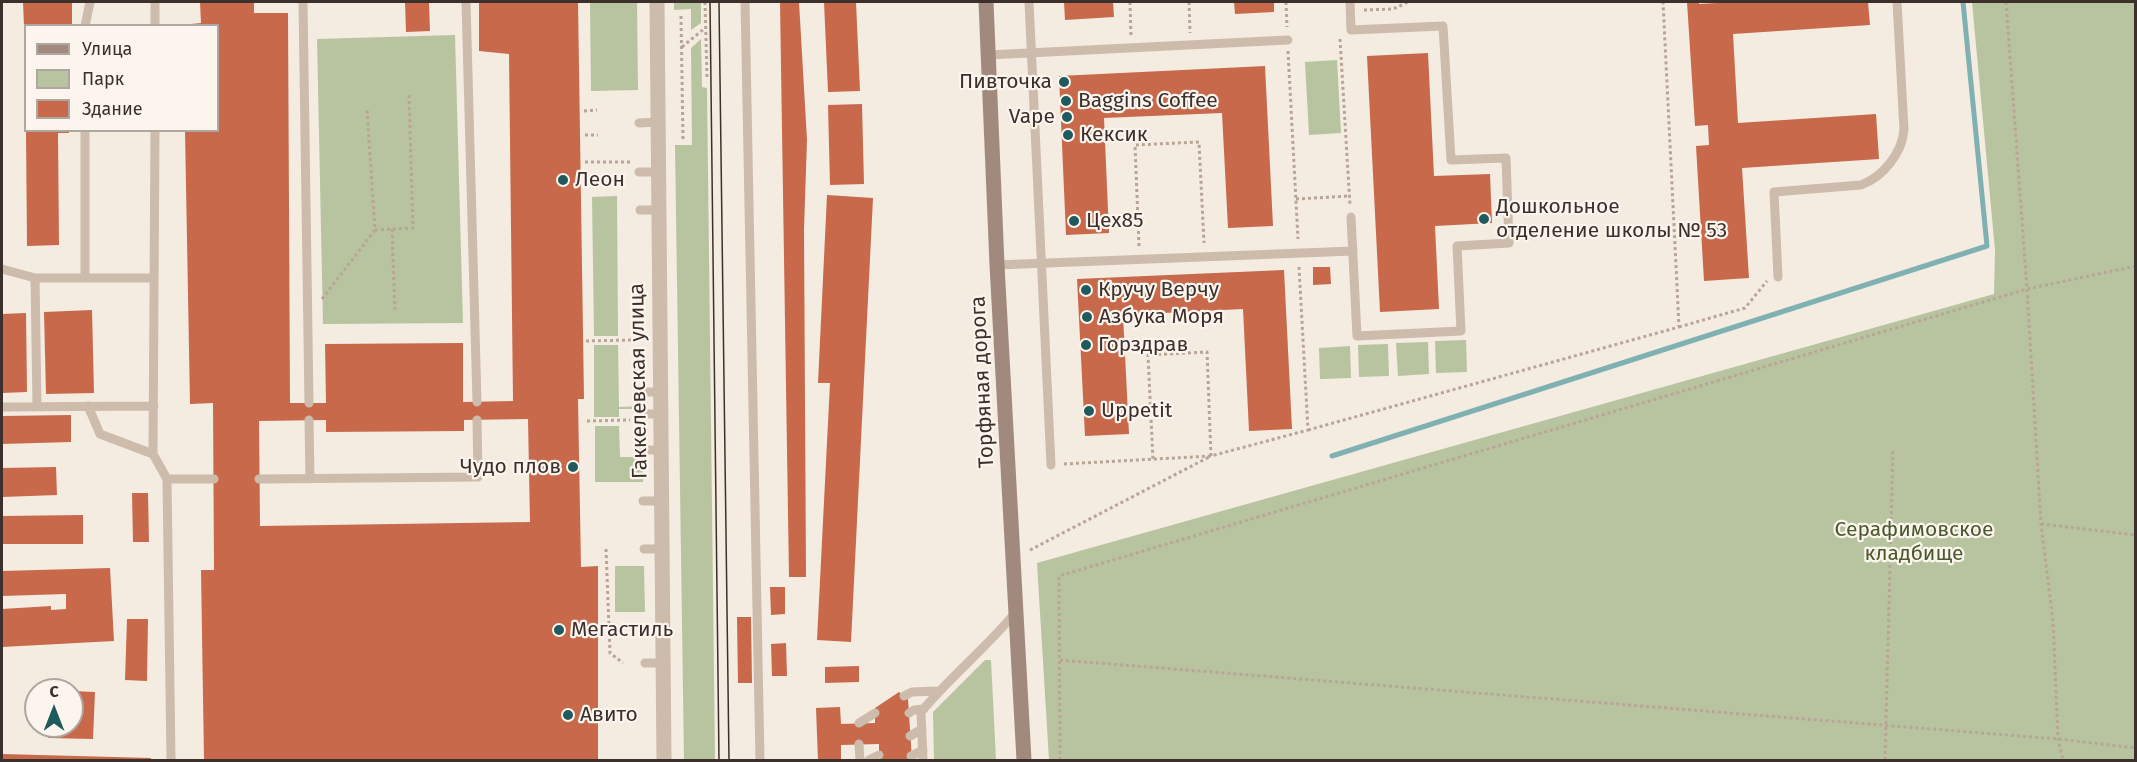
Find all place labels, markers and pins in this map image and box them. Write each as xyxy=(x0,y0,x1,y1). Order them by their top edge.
place label: Пивточка xyxy=(959,69,1052,95)
marker: Пивточка xyxy=(1057,75,1071,89)
place label: Baggins Coffee xyxy=(1078,88,1218,114)
marker: Baggins Coffee xyxy=(1059,94,1073,108)
place label: Vape xyxy=(1009,104,1055,130)
marker: Vape xyxy=(1060,110,1074,124)
place label: Кексик xyxy=(1080,122,1148,148)
marker: Кексик xyxy=(1061,128,1075,142)
place label: Леон xyxy=(575,167,625,193)
marker: Леон xyxy=(556,173,570,187)
place label: Дошкольное отделение школы № 53 xyxy=(1496,194,1727,244)
place label: Цех85 xyxy=(1086,208,1143,234)
marker: Дошкольное отделение школы № 53 xyxy=(1477,212,1491,226)
marker: Цех85 xyxy=(1067,214,1081,228)
place label: Кручу Верчу xyxy=(1098,277,1219,303)
marker: Кручу Верчу xyxy=(1079,283,1093,297)
place label: Азбука Моря xyxy=(1099,304,1224,330)
marker: Азбука Моря xyxy=(1080,310,1094,324)
place label: Горздрав xyxy=(1098,332,1188,358)
marker: Горздрав xyxy=(1079,338,1093,352)
place label: Uppetit xyxy=(1101,398,1172,424)
marker: Uppetit xyxy=(1082,404,1096,418)
place label: Чудо плов xyxy=(460,454,561,480)
marker: Чудо плов xyxy=(566,460,580,474)
place label: Мегастиль xyxy=(571,617,673,643)
marker: Мегастиль xyxy=(552,623,566,637)
place label: Авито xyxy=(580,702,638,728)
marker: Авито xyxy=(561,708,575,722)

